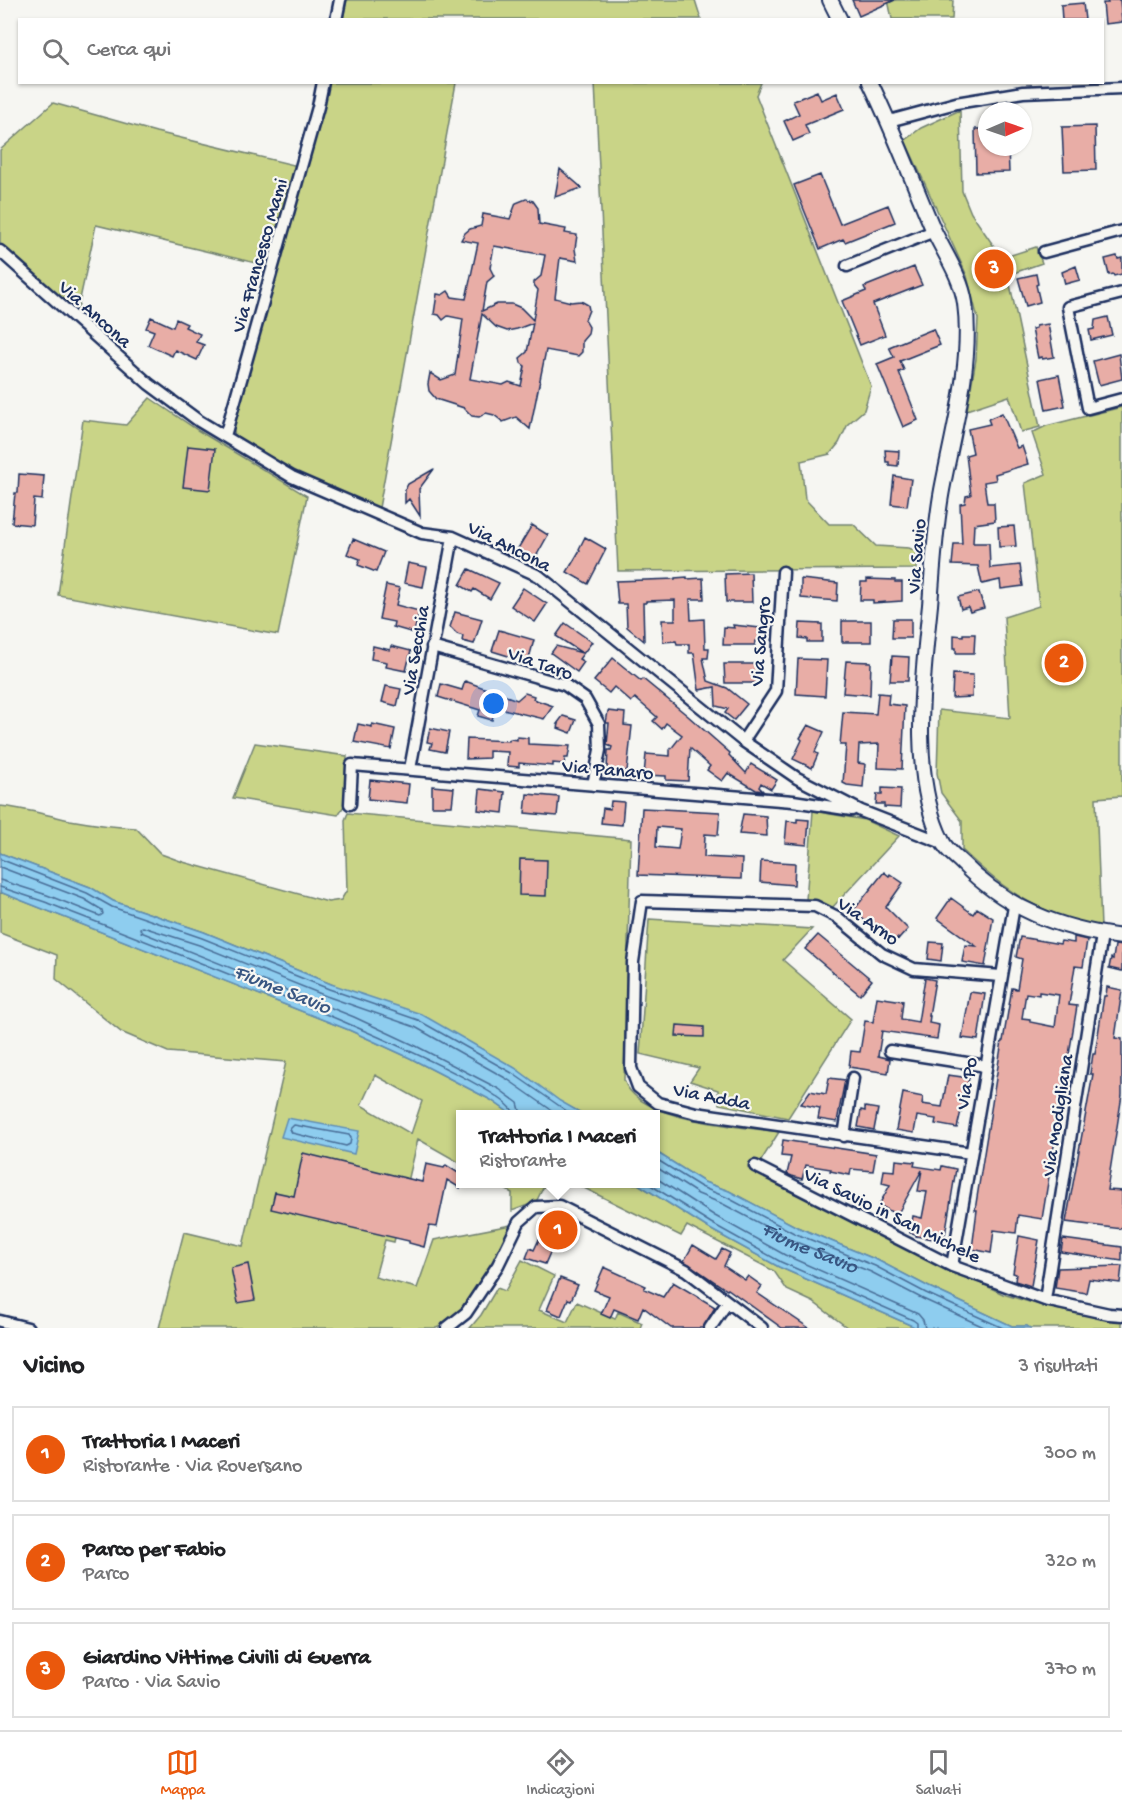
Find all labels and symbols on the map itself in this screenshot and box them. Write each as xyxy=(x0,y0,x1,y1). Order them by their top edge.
north arrow xyxy=(978,102,1032,156)
street label: Via Francesco Mami xyxy=(228,176,294,337)
pin: 3 xyxy=(974,246,1014,292)
street label: Via Ancona xyxy=(52,276,136,355)
street label: Via Ancona xyxy=(462,517,555,579)
street label: Via Savio xyxy=(904,518,933,596)
street label: Via Sangro xyxy=(747,595,778,688)
street label: Via Secchia xyxy=(398,603,437,698)
pin: 2 xyxy=(1044,640,1084,686)
street label: Via Taro xyxy=(503,643,576,687)
your location xyxy=(479,689,508,718)
street label: Via Panaro xyxy=(560,756,654,787)
street label: Via Arno xyxy=(831,893,902,952)
water label: Fiume Savio xyxy=(230,961,335,1022)
street label: Via Modigliana xyxy=(1038,1052,1081,1179)
street label: Via Po xyxy=(952,1056,984,1113)
street label: Via Adda xyxy=(670,1080,753,1117)
street label: Via Savio in San Michele xyxy=(798,1164,984,1270)
pin: 1 xyxy=(538,1208,578,1252)
water label: Fiume Savio xyxy=(756,1218,862,1282)

